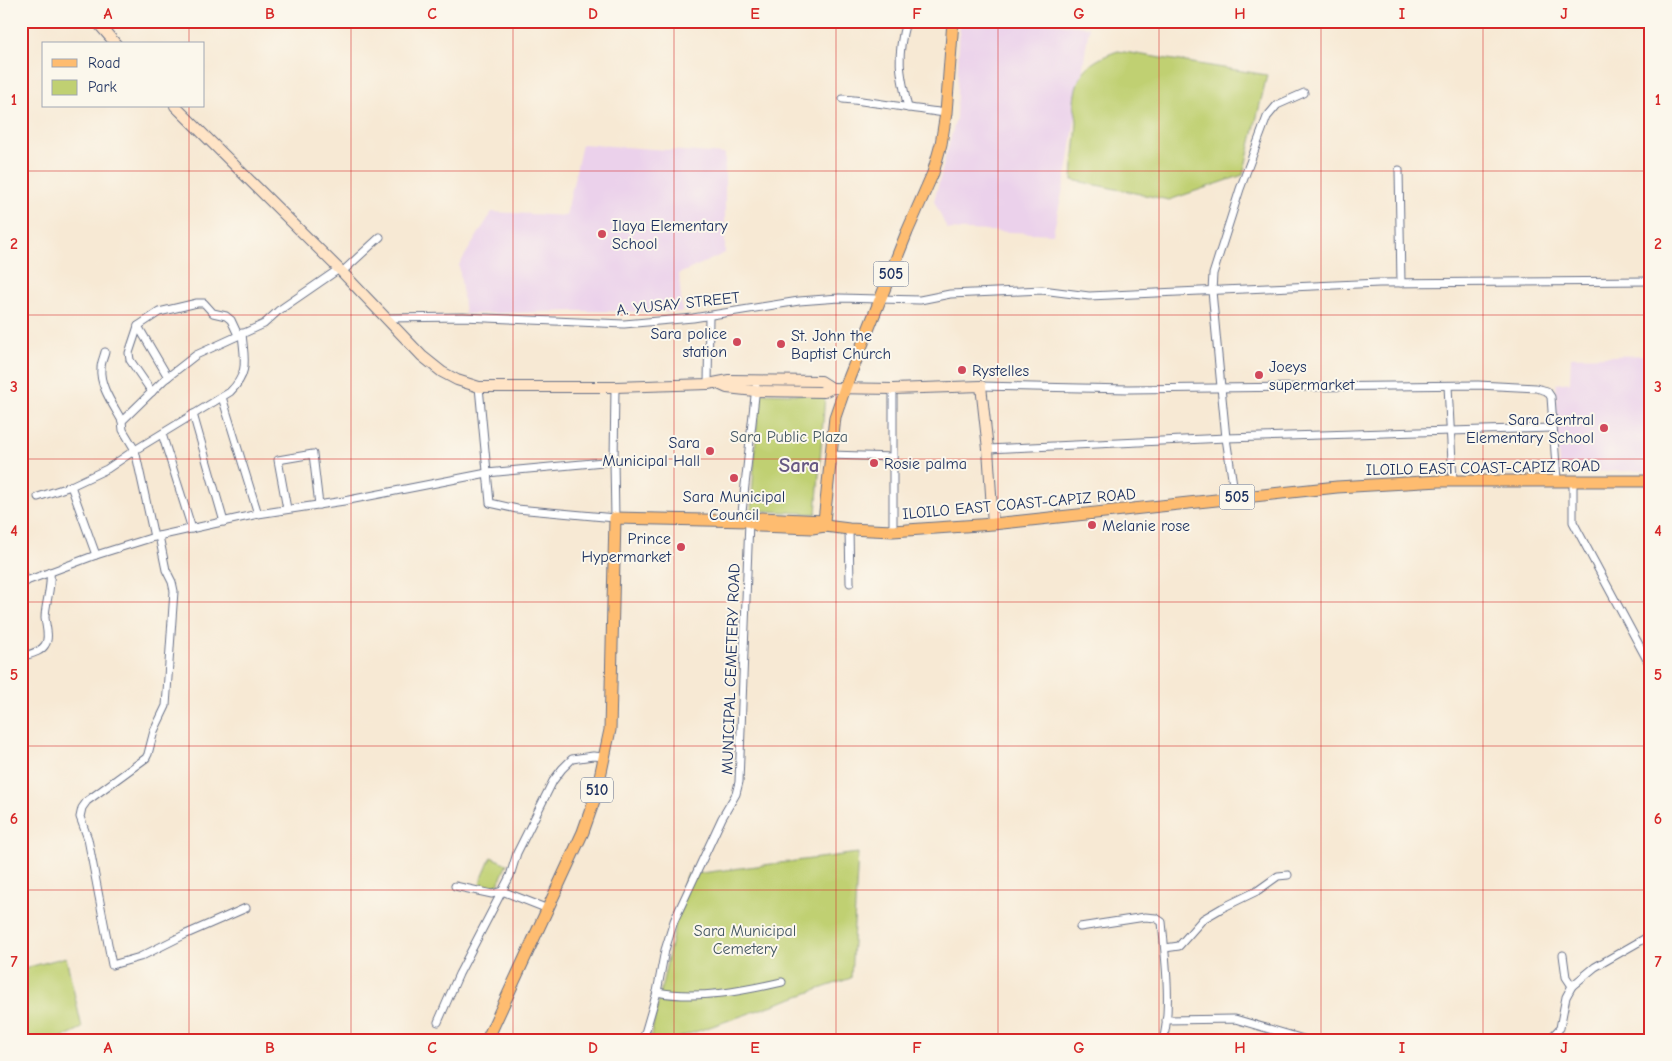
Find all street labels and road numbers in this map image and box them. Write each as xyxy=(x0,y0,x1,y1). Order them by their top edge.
road number: 505 xyxy=(874,262,908,286)
street label: A. YUSAY STREET xyxy=(615,288,741,319)
street label: ILOILO EAST COAST-CAPIZ ROAD xyxy=(1366,457,1600,479)
road number: 505 xyxy=(1220,484,1254,510)
street label: ILOILO EAST COAST-CAPIZ ROAD xyxy=(901,485,1137,523)
street label: MUNICIPAL CEMETERY ROAD xyxy=(718,563,744,775)
road number: 510 xyxy=(581,778,613,802)

